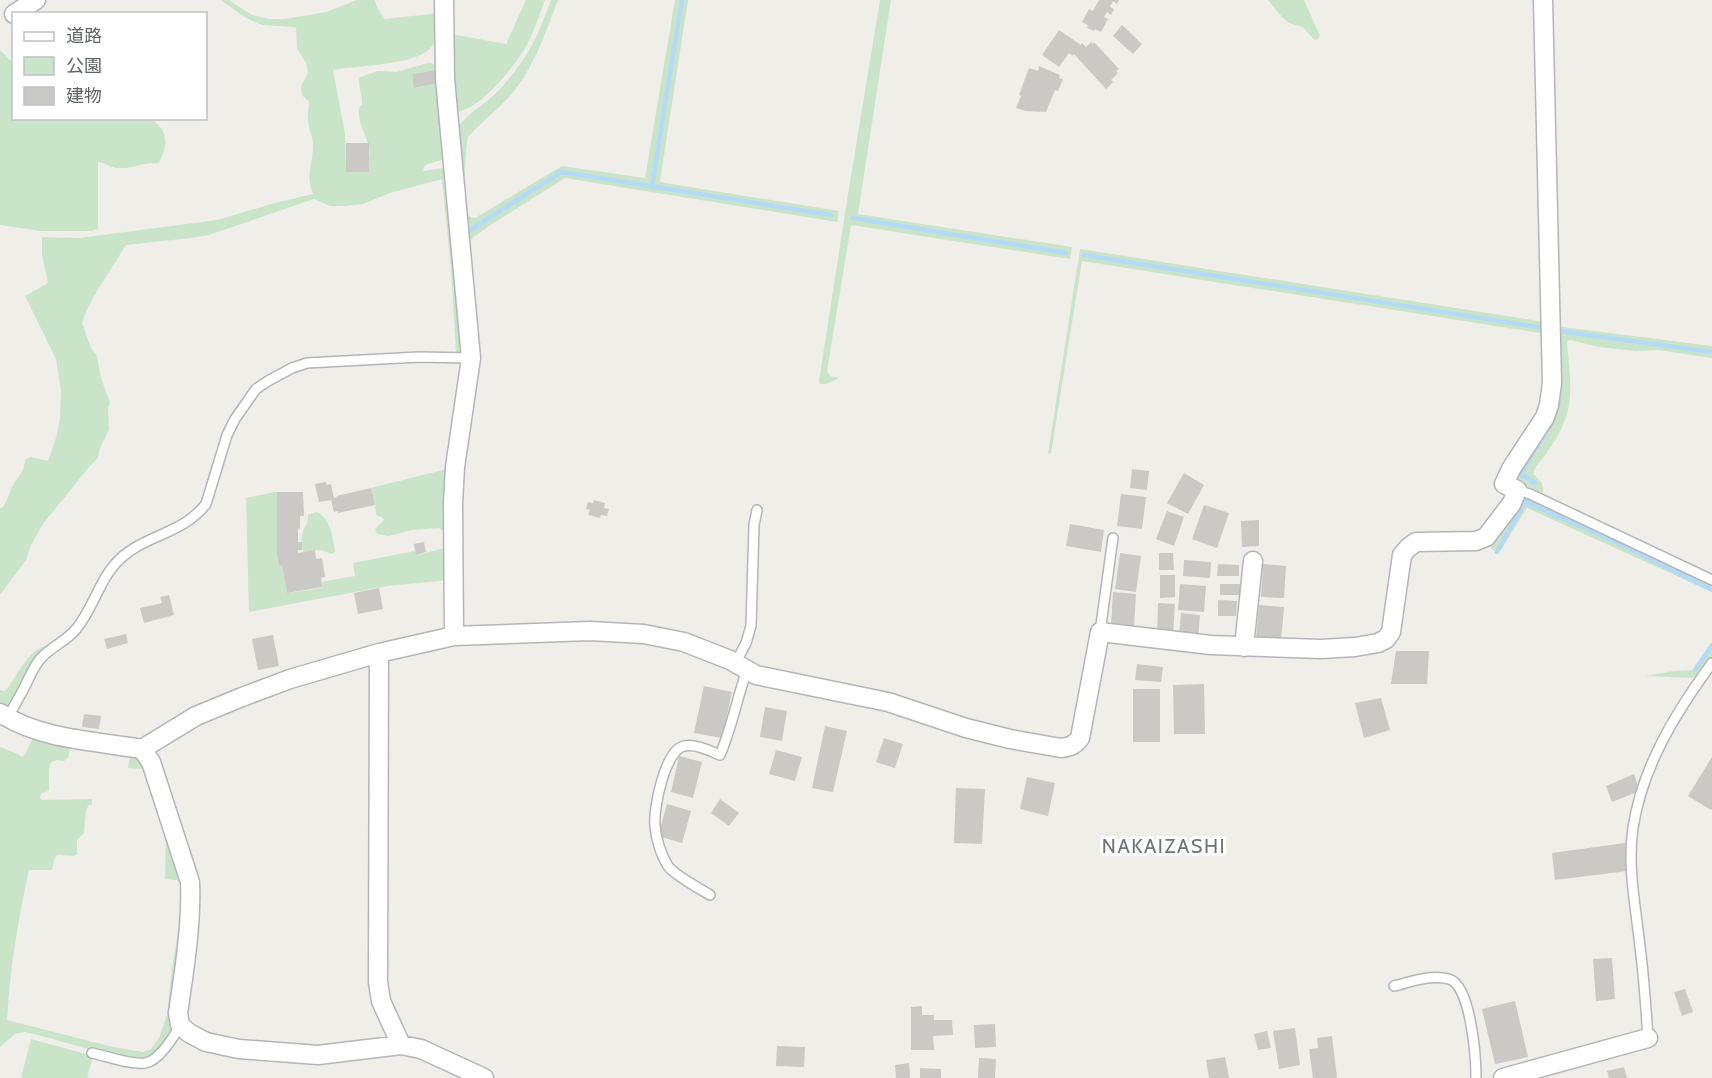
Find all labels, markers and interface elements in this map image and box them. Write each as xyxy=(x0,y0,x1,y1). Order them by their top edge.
legend xyxy=(12,12,207,120)
text: 道路 xyxy=(66,25,102,47)
text: 公園 xyxy=(66,55,102,77)
text: 建物 xyxy=(66,85,102,107)
district label: NAKAIZASHI xyxy=(1102,834,1226,858)

